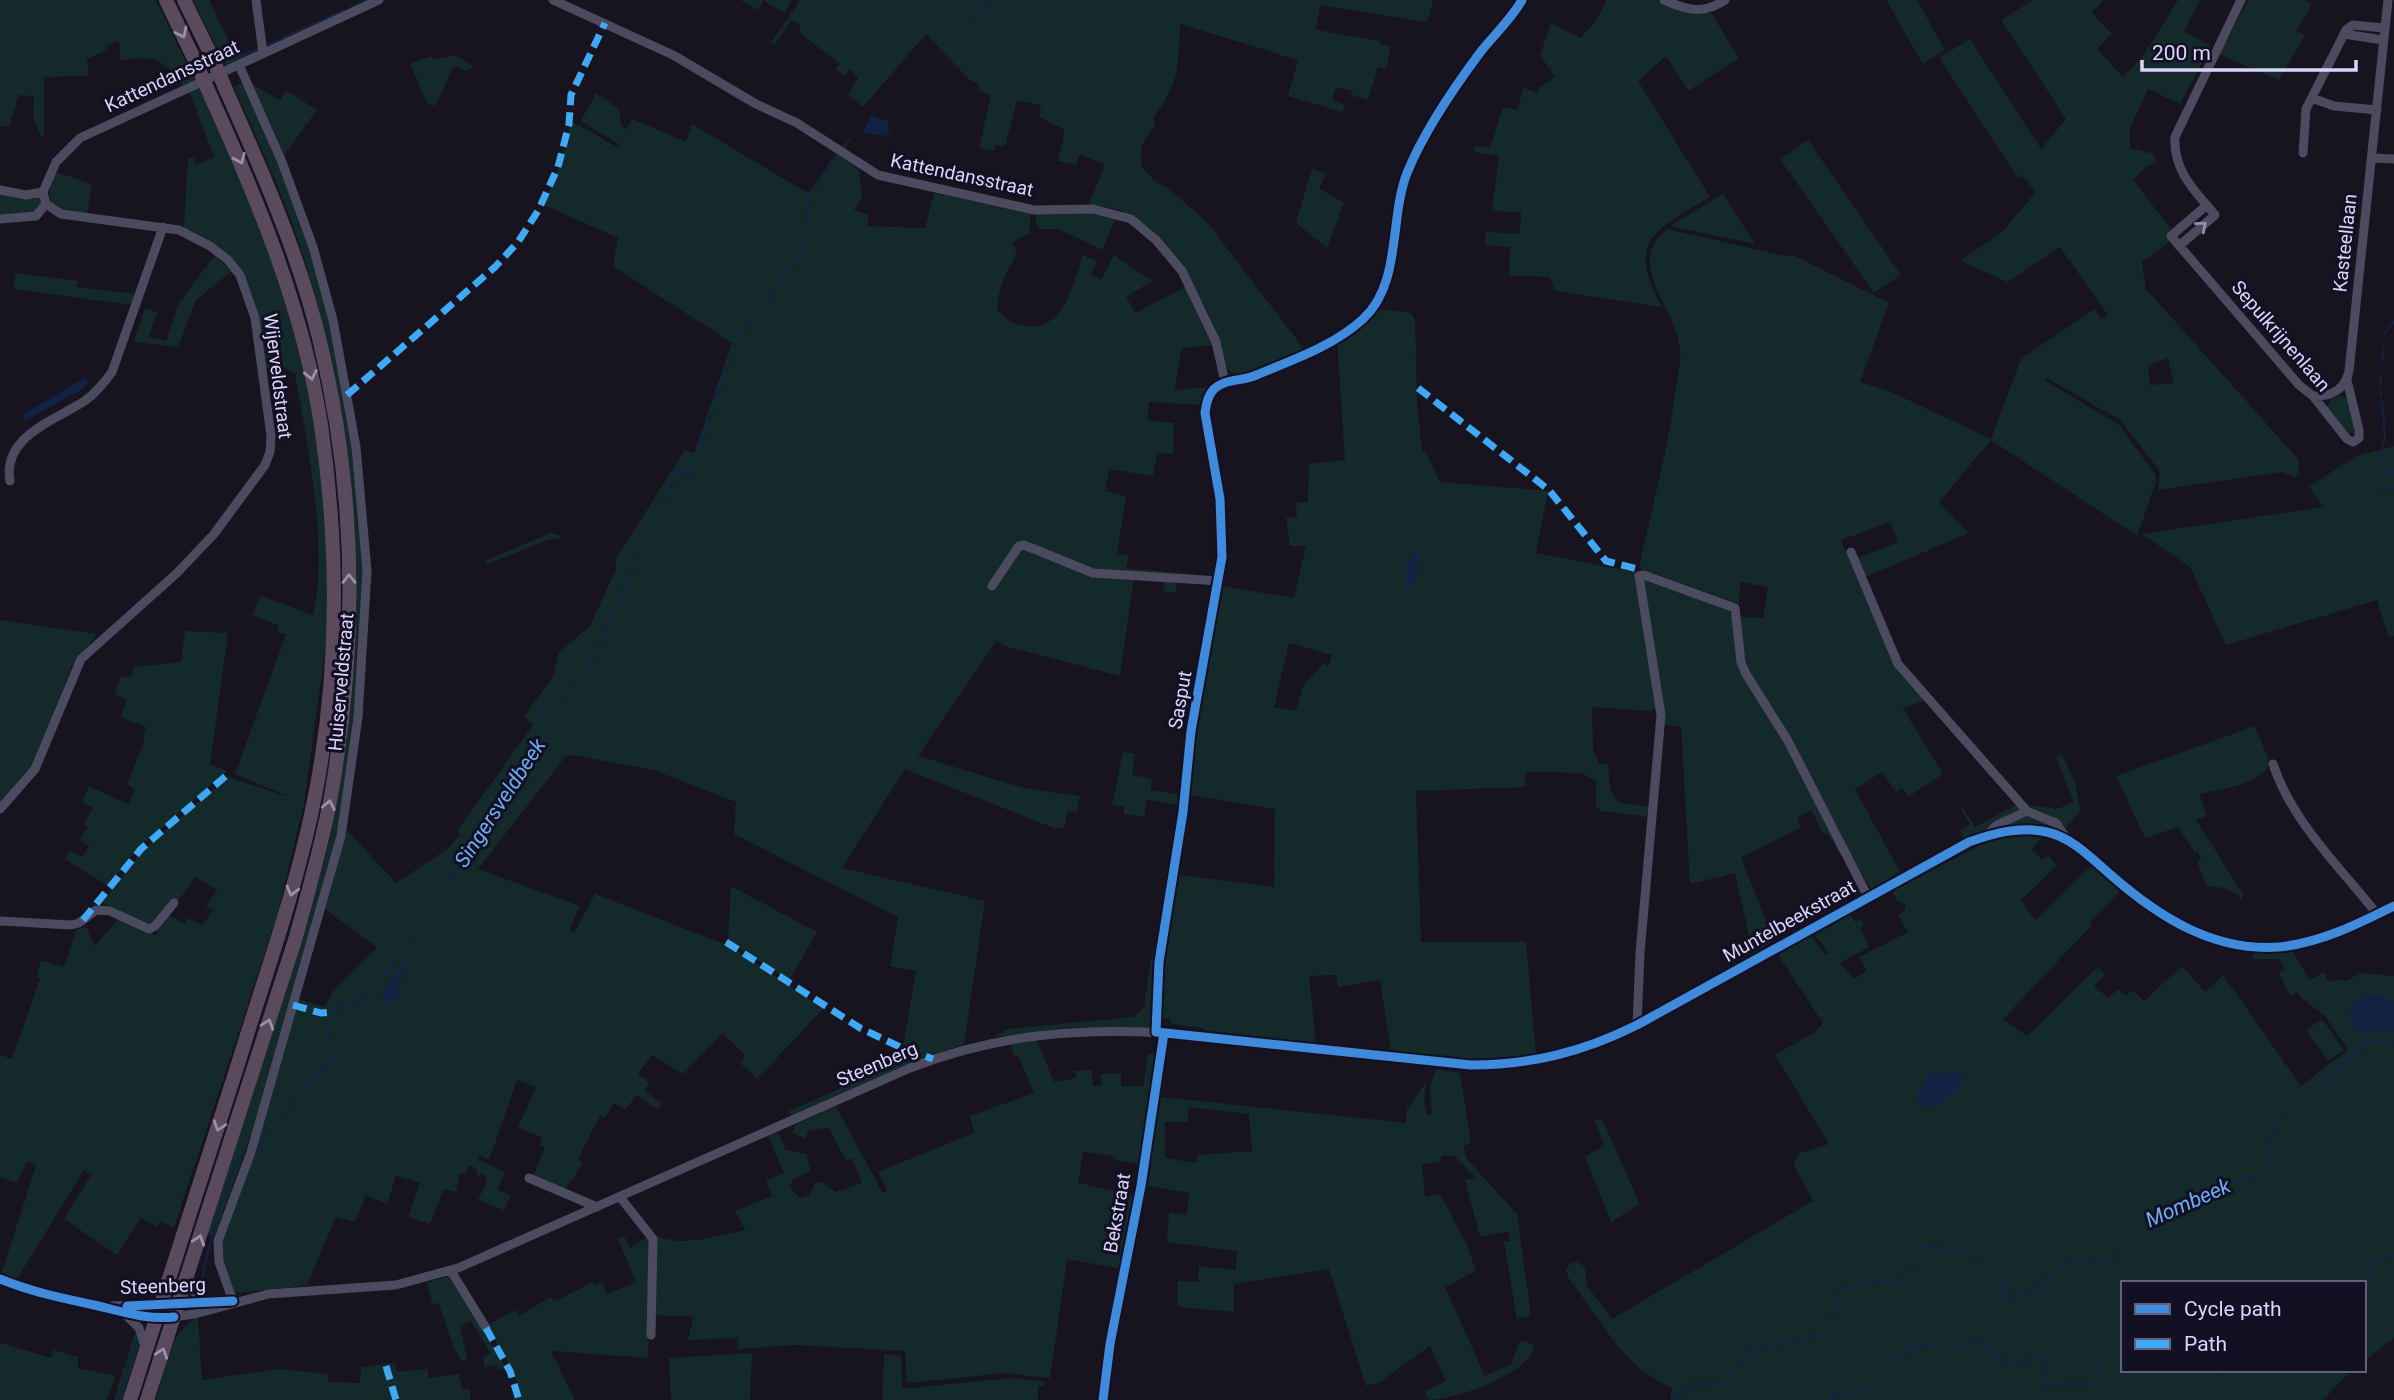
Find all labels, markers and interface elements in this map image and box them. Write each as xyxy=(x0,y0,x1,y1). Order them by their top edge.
one-way arrow xyxy=(173,26,187,38)
scale bar xyxy=(2142,28,2356,72)
street label: Kattendansstraat xyxy=(101,35,243,117)
text: 200 m xyxy=(2152,41,2211,65)
street label: Kattendansstraat xyxy=(888,149,1036,201)
one-way arrow xyxy=(231,152,245,164)
street label: Kasteellaan xyxy=(2328,193,2362,293)
one-way arrow xyxy=(2193,222,2206,234)
street label: Sepulkrijnenlaan xyxy=(2227,276,2335,396)
street label: Wijerveldstraat xyxy=(259,312,297,440)
one-way arrow xyxy=(302,369,317,381)
one-way arrow xyxy=(341,573,357,583)
street label: Huiserveldstraat xyxy=(324,612,358,752)
street label: Sasput xyxy=(1164,669,1196,731)
water label: Singersveldbeek xyxy=(450,734,551,872)
one-way arrow xyxy=(321,799,335,811)
street label: Muntelbeekstraat xyxy=(1719,875,1859,967)
one-way arrow xyxy=(286,884,300,896)
one-way arrow xyxy=(260,1018,274,1030)
street label: Steenberg xyxy=(833,1037,921,1091)
one-way arrow xyxy=(213,1119,228,1131)
street label: Bekstraat xyxy=(1099,1171,1135,1255)
water label: Mombeek xyxy=(2142,1173,2235,1232)
one-way arrow xyxy=(190,1235,205,1247)
street label: Steenberg xyxy=(120,1273,206,1299)
legend xyxy=(2121,1281,2366,1372)
text: Cycle path xyxy=(2184,1297,2282,1321)
text: Path xyxy=(2184,1332,2227,1356)
one-way arrow xyxy=(154,1348,168,1360)

